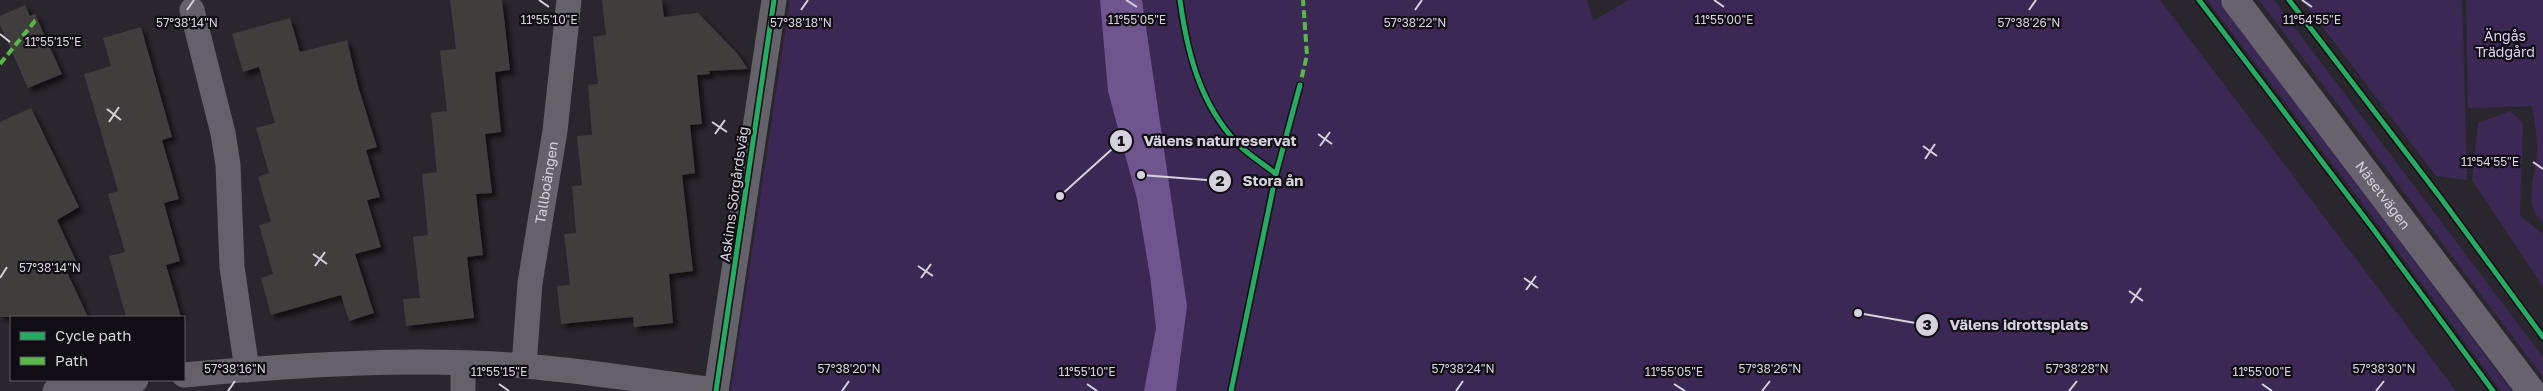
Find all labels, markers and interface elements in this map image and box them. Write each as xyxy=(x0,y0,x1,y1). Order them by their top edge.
text: 11°55'10"E xyxy=(520,12,578,27)
text: 11°55'05"E xyxy=(1108,12,1166,27)
text: 11°55'00"E xyxy=(1695,12,1753,27)
text: 11°54'55"E xyxy=(2283,12,2341,27)
text: 57°38'14"N xyxy=(156,15,218,30)
text: 57°38'18"N xyxy=(770,15,832,30)
text: 57°38'22"N xyxy=(1384,15,1446,30)
text: 57°38'26"N xyxy=(1997,15,2061,30)
park label: Ängås Trädgård xyxy=(2475,27,2535,60)
text: 11°55'15"E xyxy=(25,34,81,49)
street label: Askims Sörgårdsväg xyxy=(716,125,751,263)
callout: Välens naturreservat xyxy=(1108,126,1306,156)
text: 1 xyxy=(1117,131,1125,149)
text: Välens naturreservat xyxy=(1143,131,1297,149)
street label: Tallboängen xyxy=(531,140,561,225)
text: 11°54'55"E xyxy=(2461,154,2519,169)
street label: Näsetvägen xyxy=(2352,158,2414,232)
callout: Stora ån xyxy=(1207,166,1313,196)
text: 2 xyxy=(1215,171,1225,189)
text: Stora ån xyxy=(1243,171,1303,189)
text: 57°38'14"N xyxy=(19,260,81,275)
callout: Välens idrottsplats xyxy=(1915,310,2099,340)
text: 3 xyxy=(1922,315,1932,333)
text: Välens idrottsplats xyxy=(1950,315,2088,333)
legend xyxy=(10,316,185,381)
text: Cycle path xyxy=(55,326,131,344)
text: Path xyxy=(55,351,88,369)
text: 57°38'16"N xyxy=(204,361,266,376)
text: 57°38'20"N xyxy=(817,361,881,376)
text: 57°38'24"N xyxy=(1431,361,1495,376)
text: 57°38'26"N xyxy=(1738,361,1802,376)
text: 57°38'28"N xyxy=(2045,361,2109,376)
text: 57°38'30"N xyxy=(2352,361,2416,376)
text: 11°55'15"E xyxy=(471,364,527,379)
text: 11°55'10"E xyxy=(1058,364,1116,379)
text: 11°55'05"E xyxy=(1645,364,1703,379)
text: 11°55'00"E xyxy=(2233,364,2291,379)

